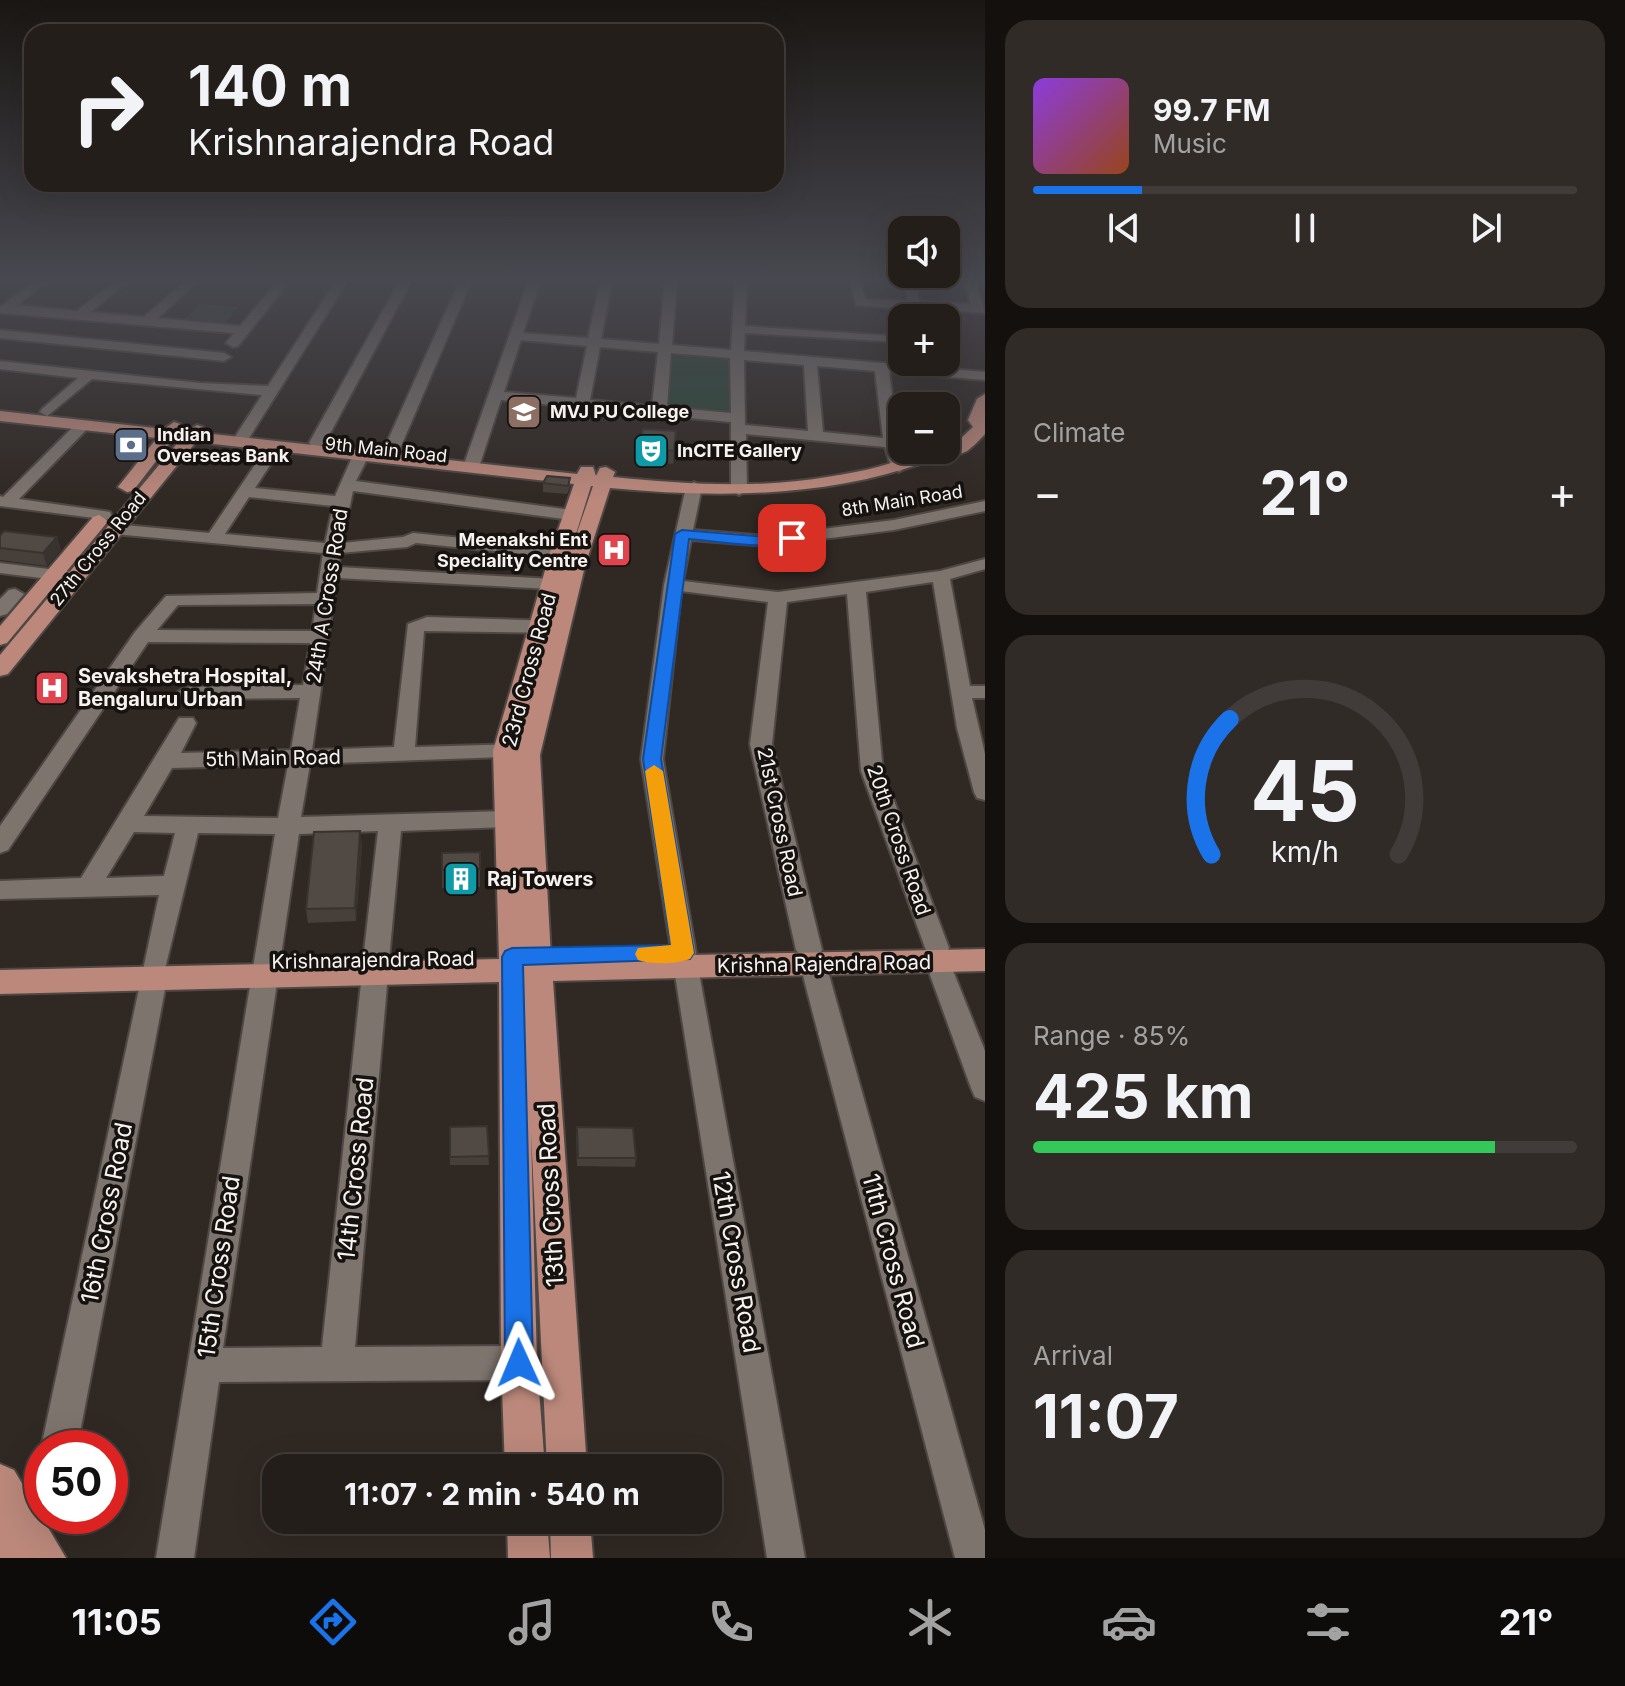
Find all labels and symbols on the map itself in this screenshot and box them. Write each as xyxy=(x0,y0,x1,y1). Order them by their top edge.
school or university icon: MVJ PU College xyxy=(505,393,543,431)
place label: MVJ PU College xyxy=(550,401,690,422)
place label: Indian Overseas Bank xyxy=(157,424,290,466)
bank icon: Indian Overseas Bank xyxy=(112,426,150,464)
theatre icon: InCITE Gallery xyxy=(632,432,670,470)
street label: 9th Main Road xyxy=(324,433,448,466)
place label: InCITE Gallery xyxy=(677,440,802,461)
street label: 8th Main Road xyxy=(840,481,964,520)
street label: 27th Cross Road xyxy=(45,487,150,610)
pin xyxy=(758,504,826,572)
street label: 24th A Cross Road xyxy=(301,507,353,685)
place label: Meenakshi Ent Speciality Centre xyxy=(437,529,588,571)
hospital icon: Meenakshi Ent Speciality Centre xyxy=(595,531,633,569)
street label: 23rd Cross Road xyxy=(497,590,561,750)
place label: Sevakshetra Hospital, Bengaluru Urban xyxy=(78,664,292,711)
hospital icon: Sevakshetra Hospital, Bengaluru Urban xyxy=(33,669,71,707)
street label: 5th Main Road xyxy=(205,745,341,771)
street label: 21st Cross Road xyxy=(752,745,808,899)
street label: 20th Cross Road xyxy=(862,761,936,919)
building icon: Raj Towers xyxy=(442,860,480,898)
place label: Raj Towers xyxy=(487,867,594,891)
street label: Krishnarajendra Road xyxy=(271,946,475,974)
street label: Krishna Rajendra Road xyxy=(717,950,931,978)
street label: 14th Cross Road xyxy=(331,1076,380,1262)
street label: 13th Cross Road xyxy=(531,1102,570,1288)
street label: 16th Cross Road xyxy=(75,1120,138,1306)
street label: 12th Cross Road xyxy=(706,1169,767,1355)
street label: 11th Cross Road xyxy=(856,1171,931,1351)
street label: 15th Cross Road xyxy=(191,1174,246,1360)
position arrow xyxy=(477,1321,561,1405)
speed limit sign: 50 xyxy=(24,1430,128,1534)

